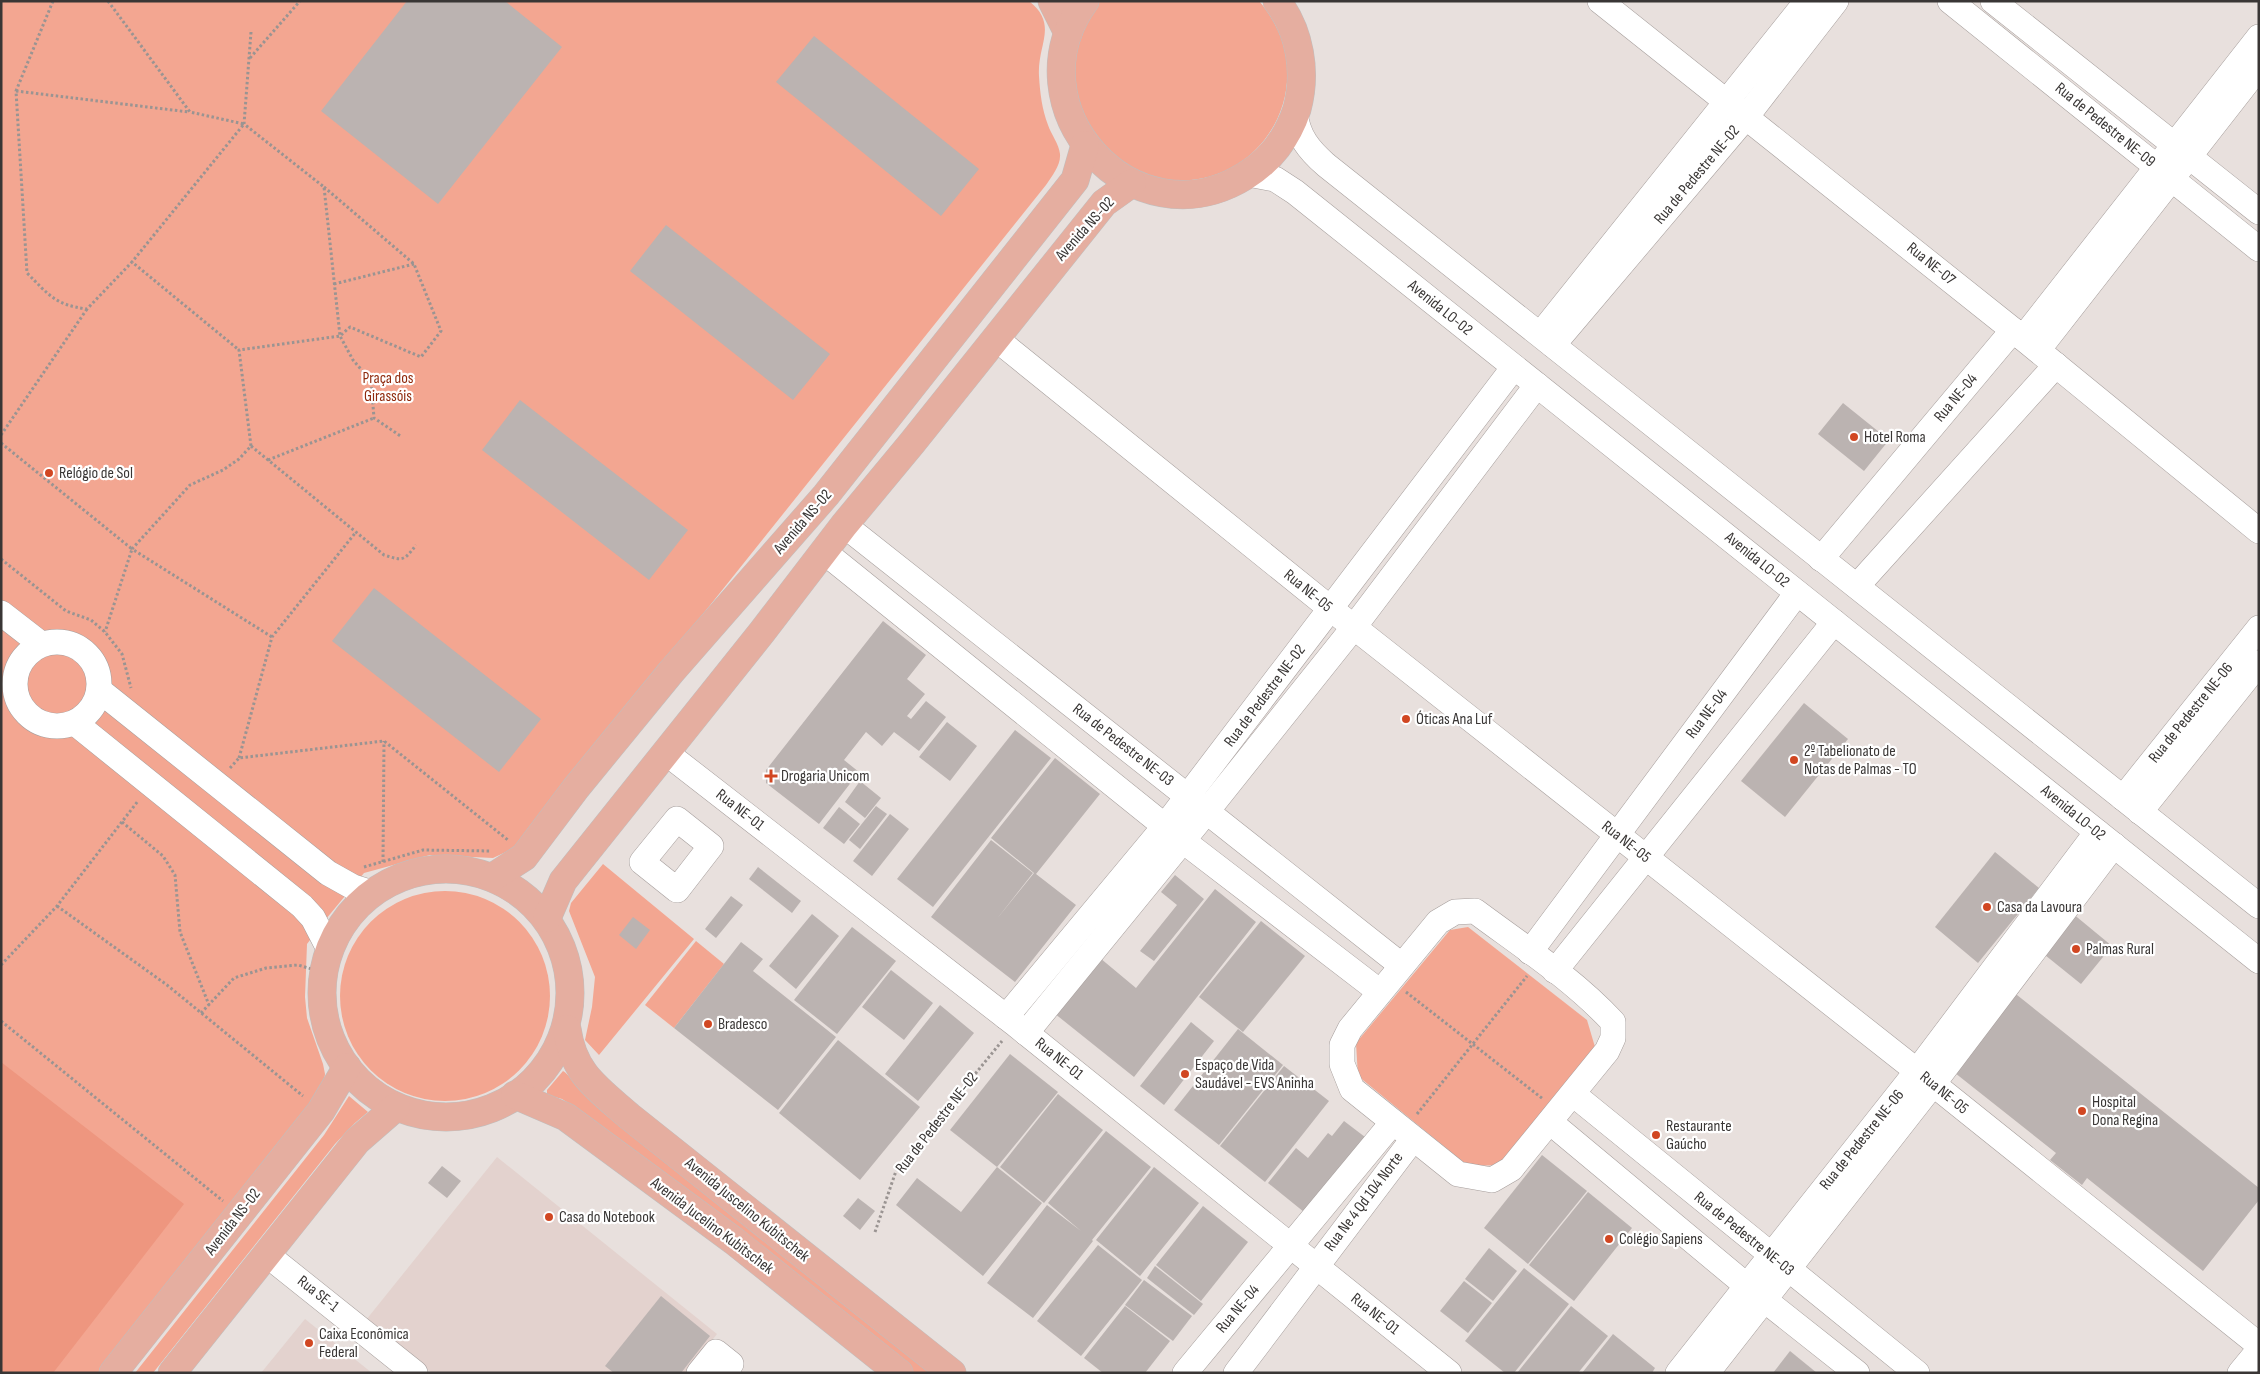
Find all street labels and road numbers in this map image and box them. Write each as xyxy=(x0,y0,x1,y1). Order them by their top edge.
street label: Rua de Pedestre NE-09 xyxy=(2051,79,2159,171)
street label: Rua de Pedestre NE-02 xyxy=(1650,122,1744,228)
street label: Avenida NS-02 xyxy=(1051,193,1119,265)
street label: Rua NE-07 xyxy=(1903,239,1960,290)
street label: Avenida LO-02 xyxy=(1403,276,1476,340)
street label: Rua NE-04 xyxy=(1930,370,1982,426)
street label: Avenida NS-02 xyxy=(769,486,836,559)
street label: Avenida LO-02 xyxy=(1720,528,1793,592)
street label: Rua NE-05 xyxy=(1280,566,1336,616)
street label: Rua de Pedestre NE-02 xyxy=(1220,641,1310,751)
street label: Rua de Pedestre NE-06 xyxy=(2145,659,2237,767)
street label: Rua NE-04 xyxy=(1682,685,1732,743)
street label: Rua de Pedestre NE-03 xyxy=(1069,700,1177,790)
street label: Avenida LO-02 xyxy=(2036,781,2109,845)
street label: Rua NE-01 xyxy=(712,785,768,835)
street label: Rua NE-05 xyxy=(1598,817,1654,867)
street label: Rua NE-01 xyxy=(1031,1034,1087,1084)
street label: Rua NE-05 xyxy=(1916,1068,1972,1118)
street label: Rua de Pedestre NE-02 xyxy=(892,1069,982,1177)
street label: Rua de Pedestre NE-06 xyxy=(1816,1086,1908,1194)
street label: Rua Ne 4 Qd 104 Norte xyxy=(1321,1149,1407,1255)
street label: Avenida Juscelino Kubitschek xyxy=(680,1153,813,1266)
street label: Avenida Jucelino Kubitschek xyxy=(646,1173,777,1278)
street label: Avenida NS-02 xyxy=(201,1185,265,1260)
street label: Rua de Pedestre NE-03 xyxy=(1690,1188,1798,1280)
street label: Rua SE-1 xyxy=(293,1272,343,1316)
street label: Rua NE-04 xyxy=(1212,1281,1264,1337)
street label: Rua NE-01 xyxy=(1347,1289,1403,1339)

